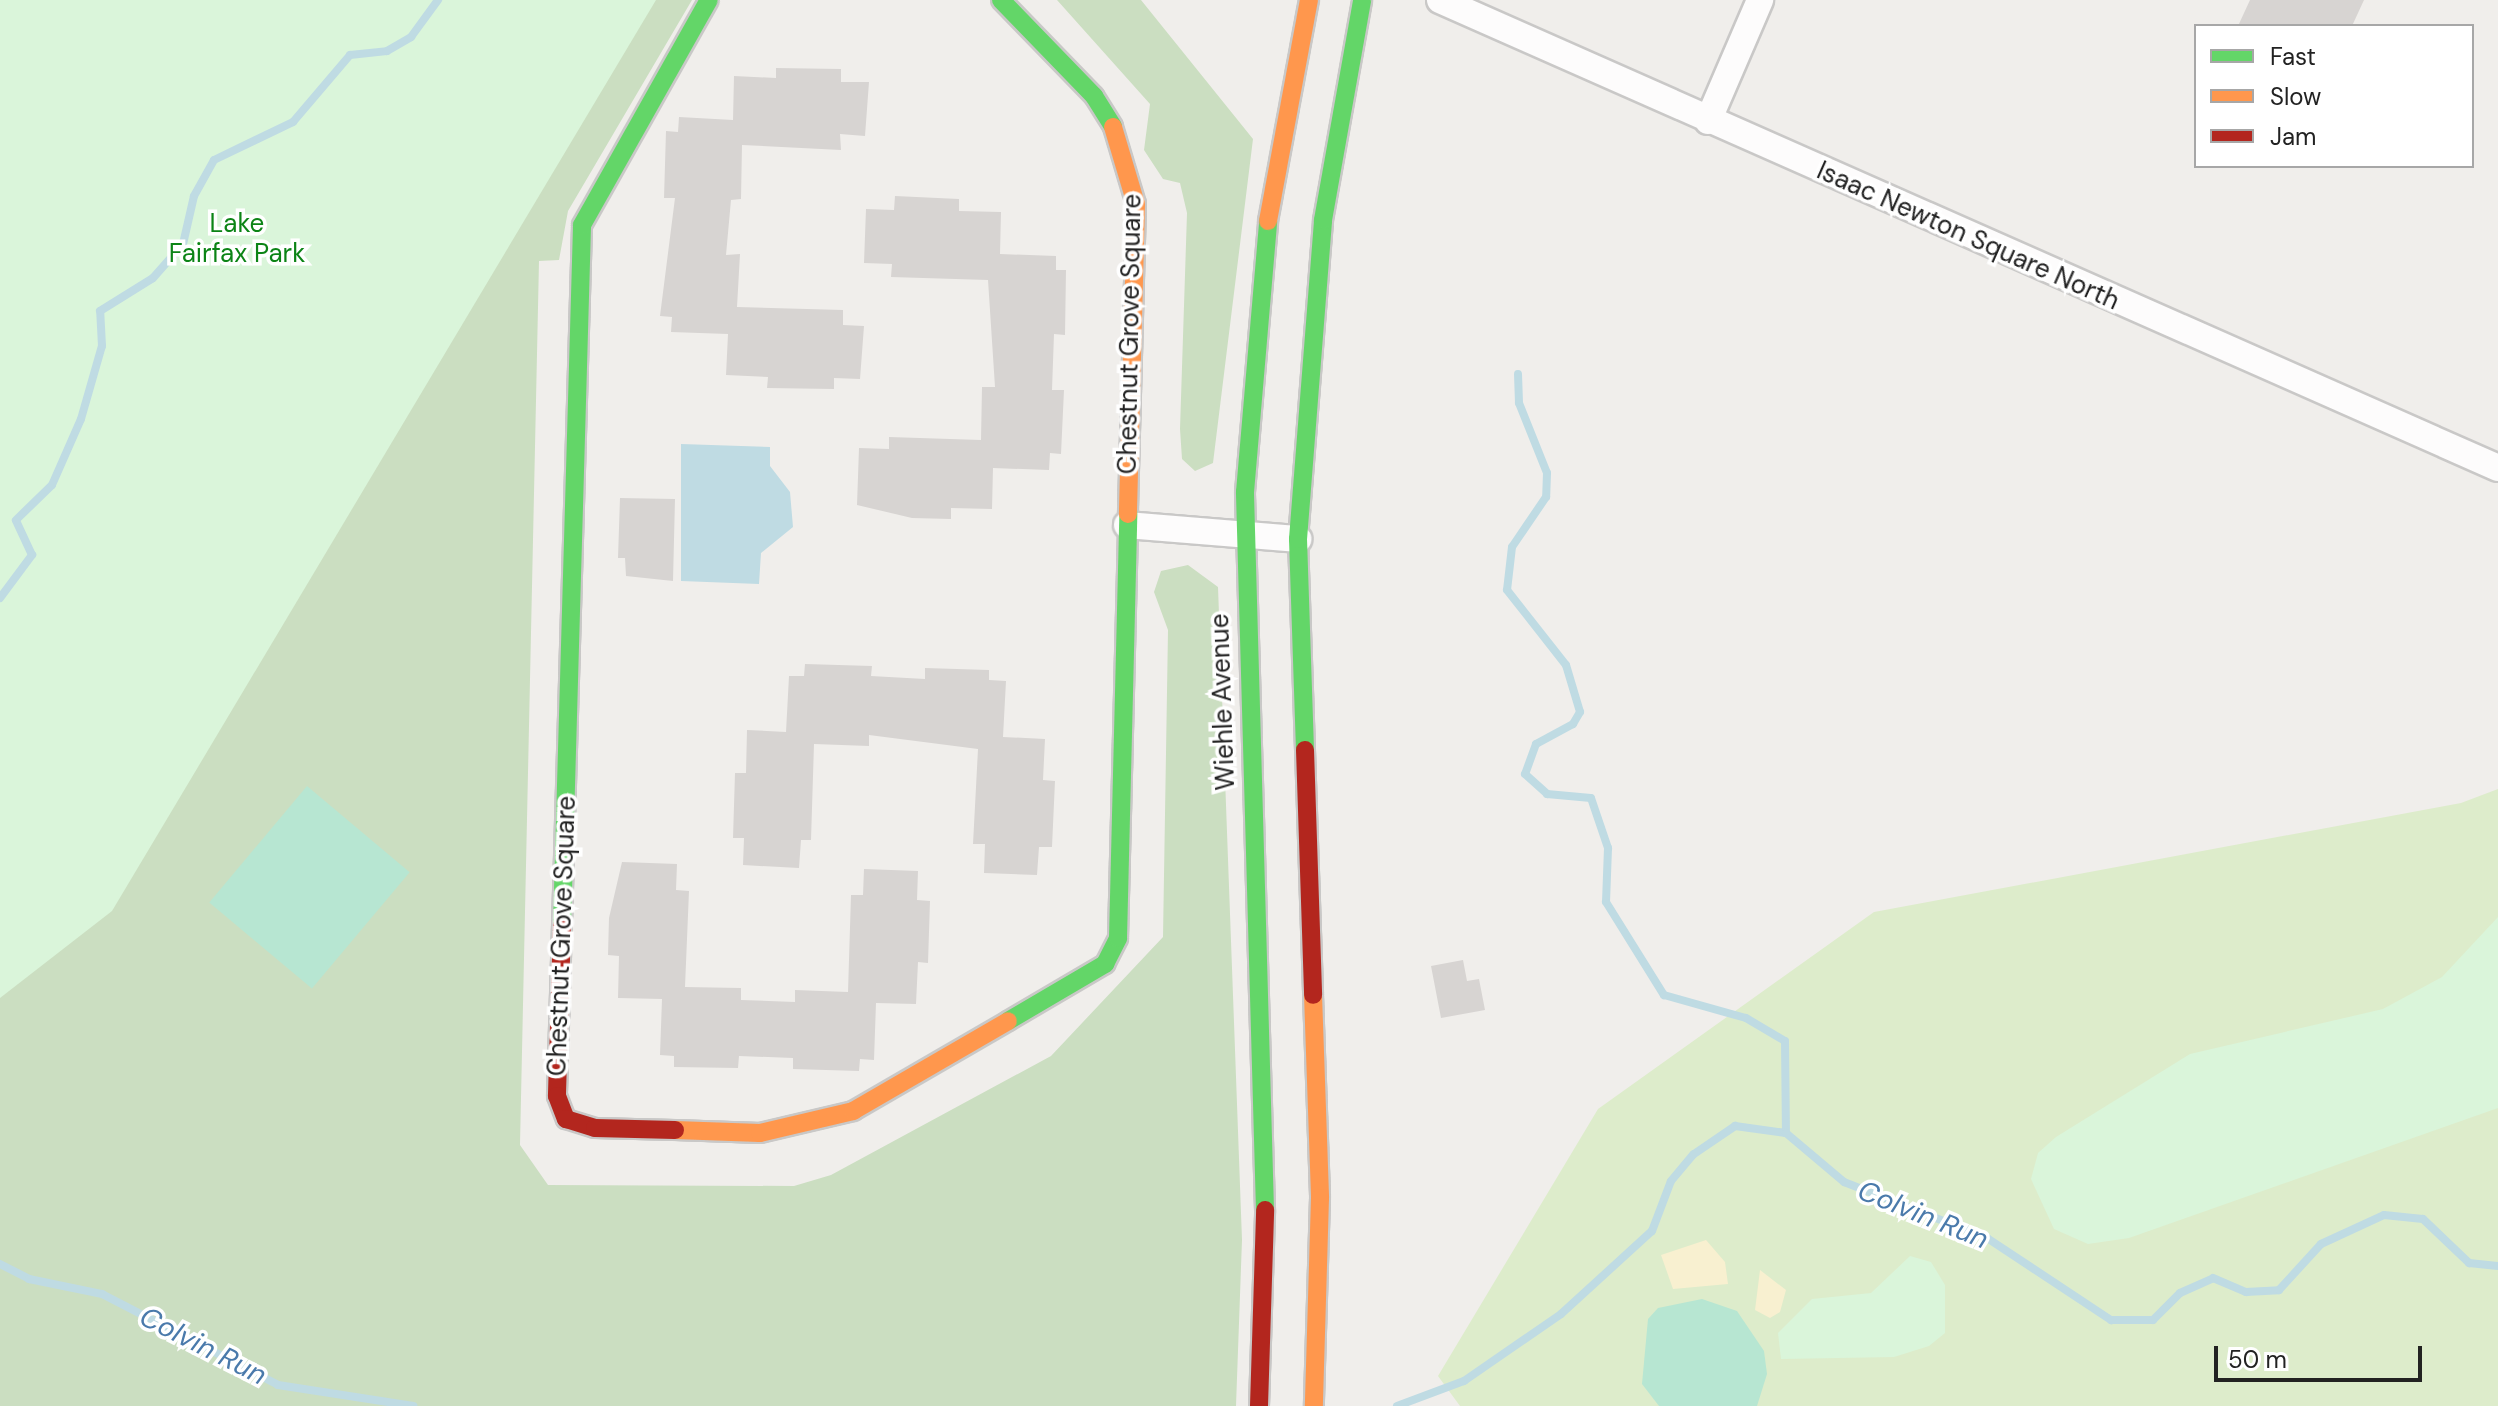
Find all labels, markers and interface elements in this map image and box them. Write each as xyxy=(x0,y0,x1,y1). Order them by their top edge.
legend xyxy=(2194,24,2474,168)
text: Fast xyxy=(2270,41,2316,72)
text: Slow xyxy=(2270,81,2321,112)
text: Jam xyxy=(2270,121,2316,152)
street label: Isaac Newton Square North xyxy=(1812,155,2124,317)
street label: Chestnut Grove Square xyxy=(1112,193,1148,475)
park label: Lake Fairfax Park xyxy=(169,208,305,270)
street label: Wiehle Avenue xyxy=(1204,613,1242,791)
street label: Chestnut Grove Square xyxy=(542,795,582,1077)
water label: Colvin Run xyxy=(1853,1174,1993,1256)
water label: Colvin Run xyxy=(134,1300,272,1392)
scale bar xyxy=(2218,1330,2426,1380)
text: 50 m xyxy=(2228,1344,2287,1375)

